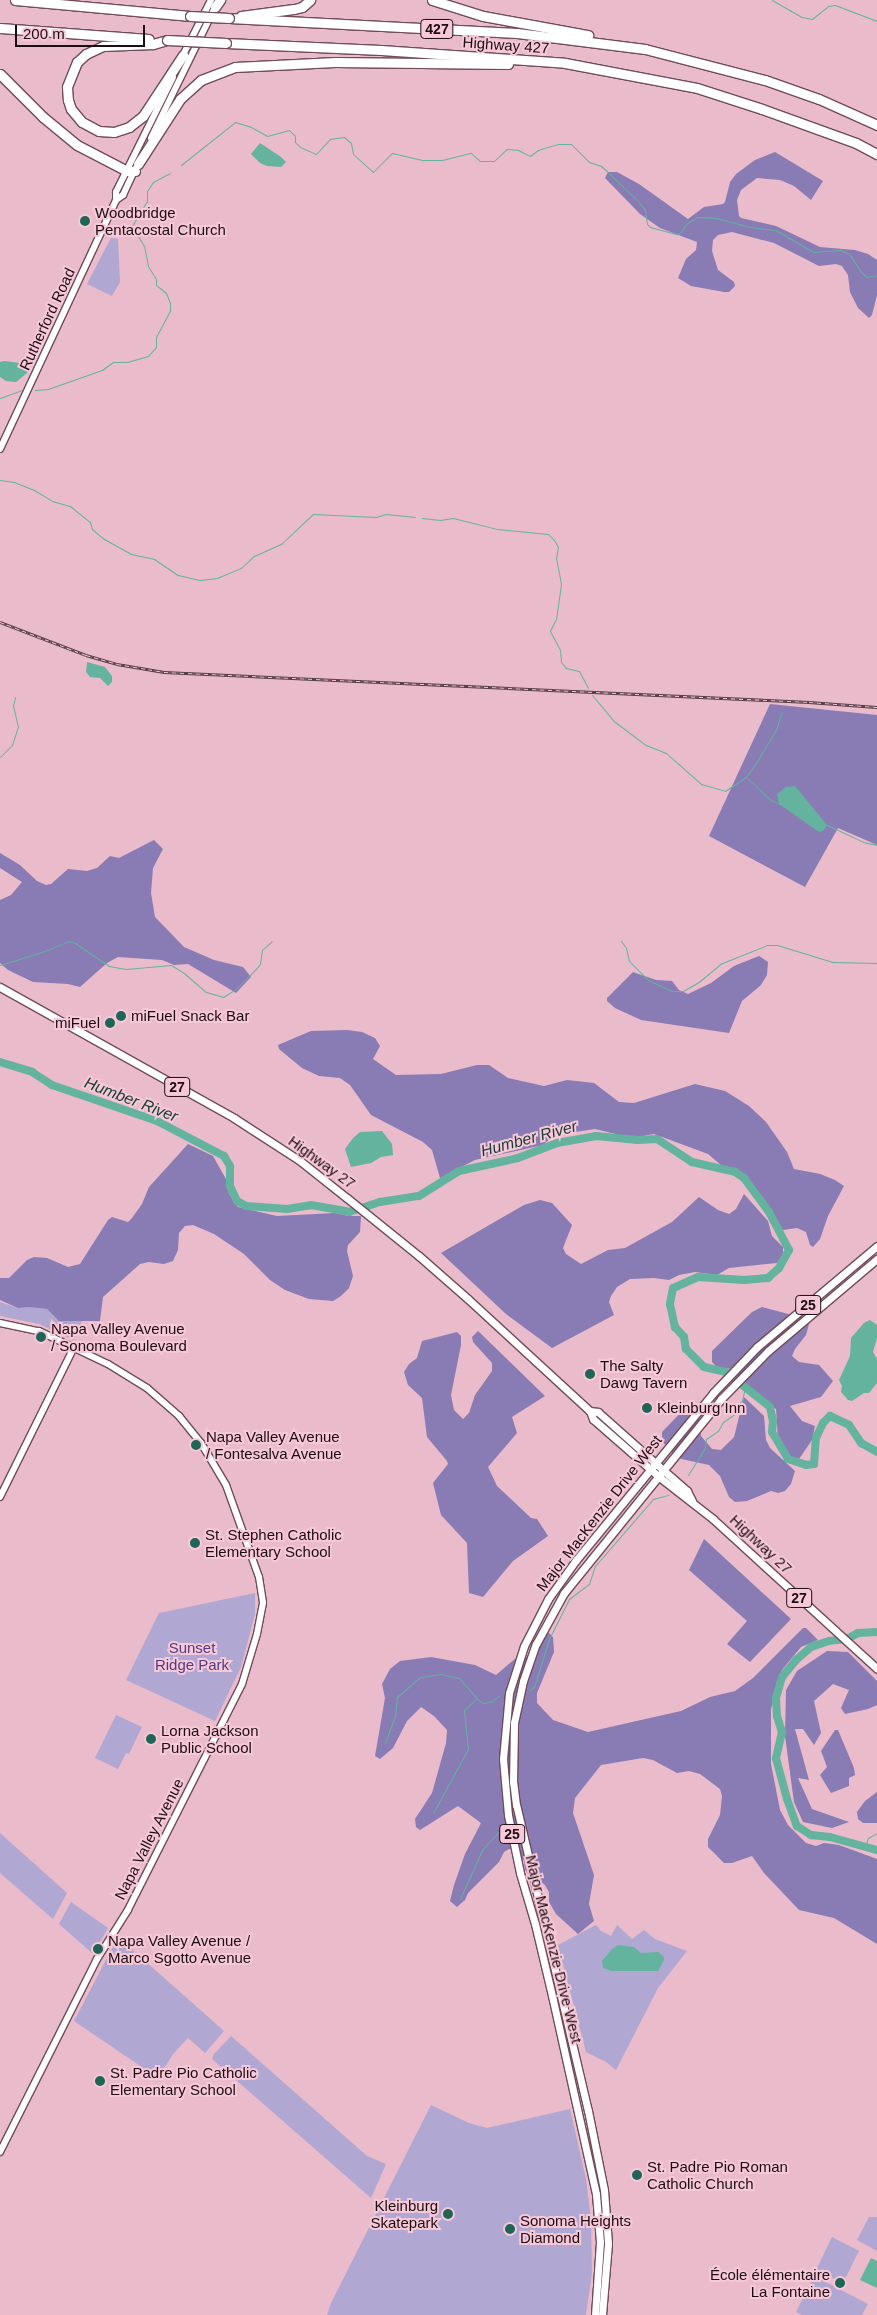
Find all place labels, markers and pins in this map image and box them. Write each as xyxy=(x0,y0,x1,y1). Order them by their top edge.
place label: Woodbridge Pentacostal Church xyxy=(95,203,226,238)
marker: Woodbridge Pentacostal Church xyxy=(79,215,91,227)
place label: miFuel Snack Bar xyxy=(131,1007,249,1025)
marker: miFuel Snack Bar xyxy=(115,1010,127,1022)
place label: miFuel xyxy=(55,1014,100,1032)
marker: miFuel xyxy=(104,1017,116,1029)
place label: Napa Valley Avenue / Sonoma Boulevard xyxy=(51,1319,187,1354)
marker: Napa Valley Avenue / Sonoma Boulevard xyxy=(35,1331,47,1343)
place label: The Salty Dawg Tavern xyxy=(600,1356,688,1391)
marker: The Salty Dawg Tavern xyxy=(584,1368,596,1380)
place label: Kleinburg Inn xyxy=(657,1399,745,1417)
marker: Kleinburg Inn xyxy=(641,1402,653,1414)
place label: Napa Valley Avenue / Fontesalva Avenue xyxy=(206,1427,342,1462)
marker: Napa Valley Avenue / Fontesalva Avenue xyxy=(190,1439,202,1451)
place label: St. Stephen Catholic Elementary School xyxy=(205,1525,342,1560)
marker: St. Stephen Catholic Elementary School xyxy=(189,1537,201,1549)
place label: Lorna Jackson Public School xyxy=(161,1721,259,1756)
marker: Lorna Jackson Public School xyxy=(145,1733,157,1745)
place label: Napa Valley Avenue / Marco Sgotto Avenue xyxy=(108,1931,252,1966)
marker: Napa Valley Avenue / Marco Sgotto Avenue xyxy=(92,1943,104,1955)
place label: St. Padre Pio Catholic Elementary School xyxy=(110,2063,257,2098)
marker: St. Padre Pio Catholic Elementary School xyxy=(94,2075,106,2087)
place label: St. Padre Pio Roman Catholic Church xyxy=(647,2157,788,2192)
marker: St. Padre Pio Roman Catholic Church xyxy=(631,2169,643,2181)
place label: Kleinburg Skatepark xyxy=(370,2196,438,2231)
marker: Kleinburg Skatepark xyxy=(442,2208,454,2220)
place label: Sonoma Heights Diamond xyxy=(520,2211,631,2246)
marker: Sonoma Heights Diamond xyxy=(504,2223,516,2235)
place label: École élémentaire La Fontaine xyxy=(710,2265,830,2300)
marker: École élémentaire La Fontaine xyxy=(834,2277,846,2289)

